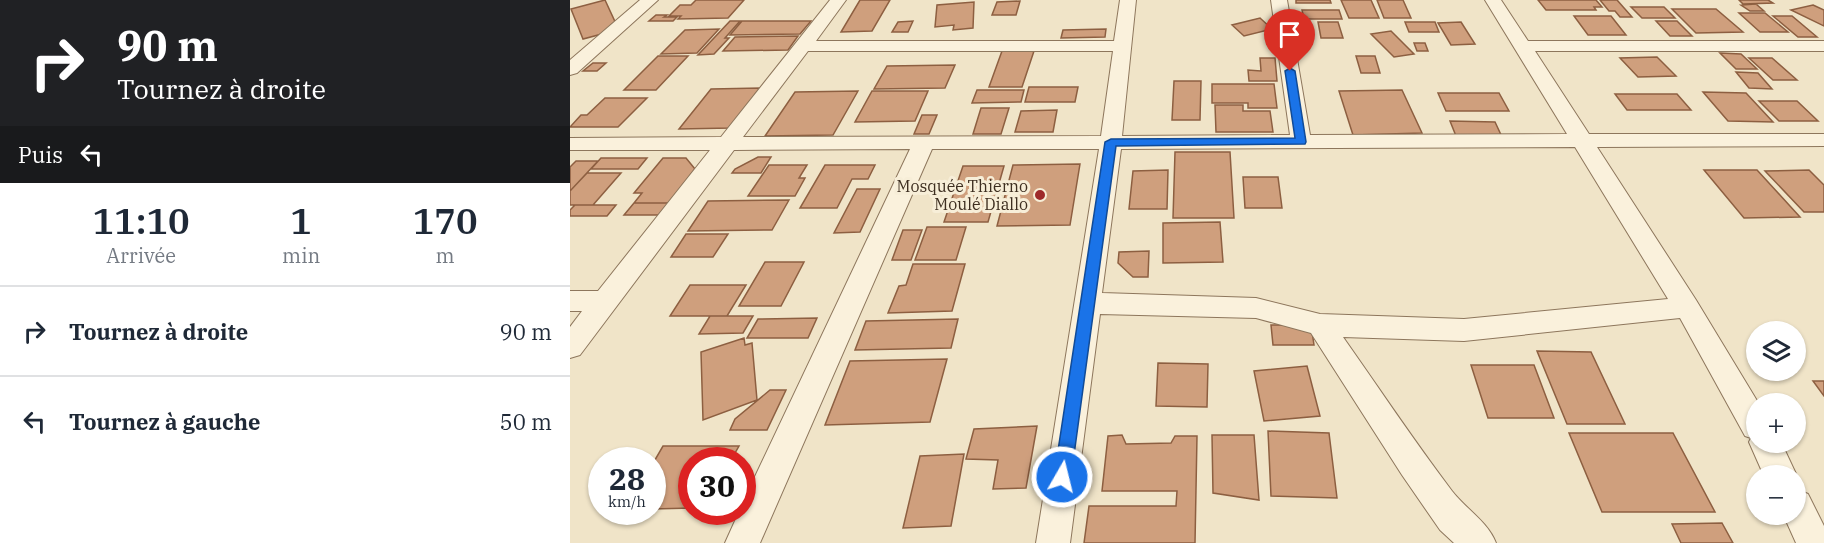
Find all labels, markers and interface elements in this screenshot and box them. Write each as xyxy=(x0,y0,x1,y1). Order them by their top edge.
pin xyxy=(1264,9,1315,71)
text: 90 m xyxy=(117,18,218,73)
icon: arrive xyxy=(1273,18,1306,51)
icon: right xyxy=(18,24,96,102)
text: Tournez à droite xyxy=(117,71,326,106)
icon: left xyxy=(75,138,108,171)
text: Puis xyxy=(18,140,63,169)
place label: Mosquée Thierno Moulé Diallo xyxy=(897,176,1028,214)
marker: Mosquée Thierno Moulé Diallo xyxy=(1033,188,1047,202)
text: 11:10 xyxy=(92,197,190,244)
text: 1 xyxy=(290,197,312,244)
text: 170 xyxy=(413,197,478,244)
text: Arrivée xyxy=(106,242,176,269)
text: min xyxy=(282,242,320,269)
text: m xyxy=(436,242,455,269)
icon: right xyxy=(18,315,51,348)
text: Tournez à droite xyxy=(69,317,248,346)
text: 90 m xyxy=(500,317,552,346)
map controls xyxy=(1746,321,1806,525)
button: layers xyxy=(1746,321,1806,381)
button: + xyxy=(1746,393,1806,453)
icon: left xyxy=(18,405,51,438)
text: Tournez à gauche xyxy=(69,407,260,436)
text: 50 m xyxy=(500,407,552,436)
position arrow xyxy=(1030,445,1094,509)
speed limit sign: 30 xyxy=(678,447,756,525)
text: 28 xyxy=(609,459,645,498)
button: − xyxy=(1746,465,1806,525)
text: km/h xyxy=(608,492,646,511)

